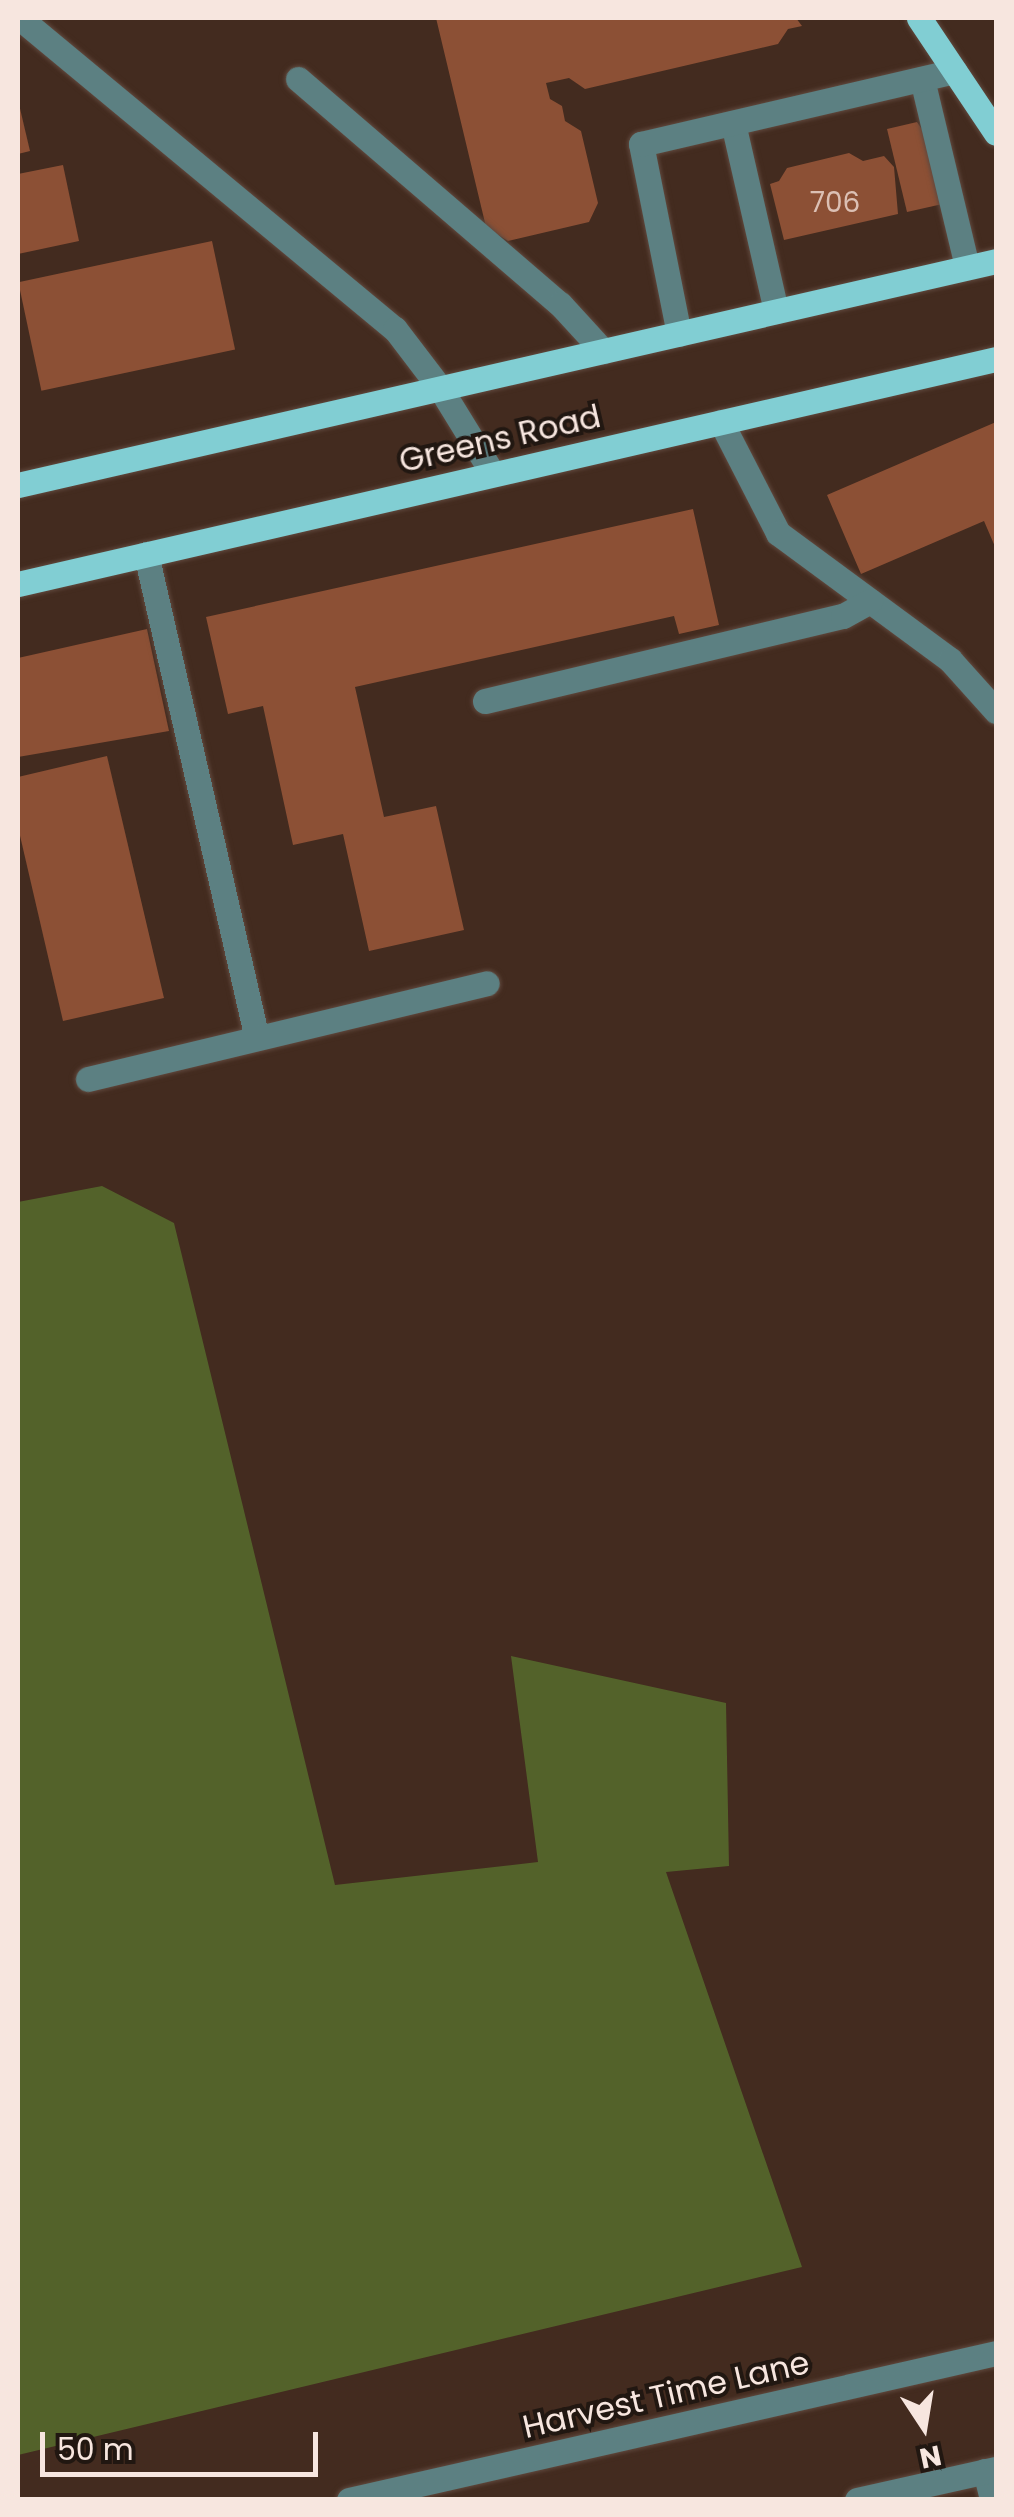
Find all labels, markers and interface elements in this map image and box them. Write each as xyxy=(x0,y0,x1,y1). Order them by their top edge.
house number: 706 xyxy=(810,186,860,220)
street label: Greens Road xyxy=(396,397,604,481)
street label: Harvest Time Lane xyxy=(519,2343,813,2447)
north arrow xyxy=(874,2377,974,2477)
scale bar xyxy=(45,2412,322,2474)
text: 50 m xyxy=(57,2428,134,2471)
text: N xyxy=(916,2436,945,2478)

